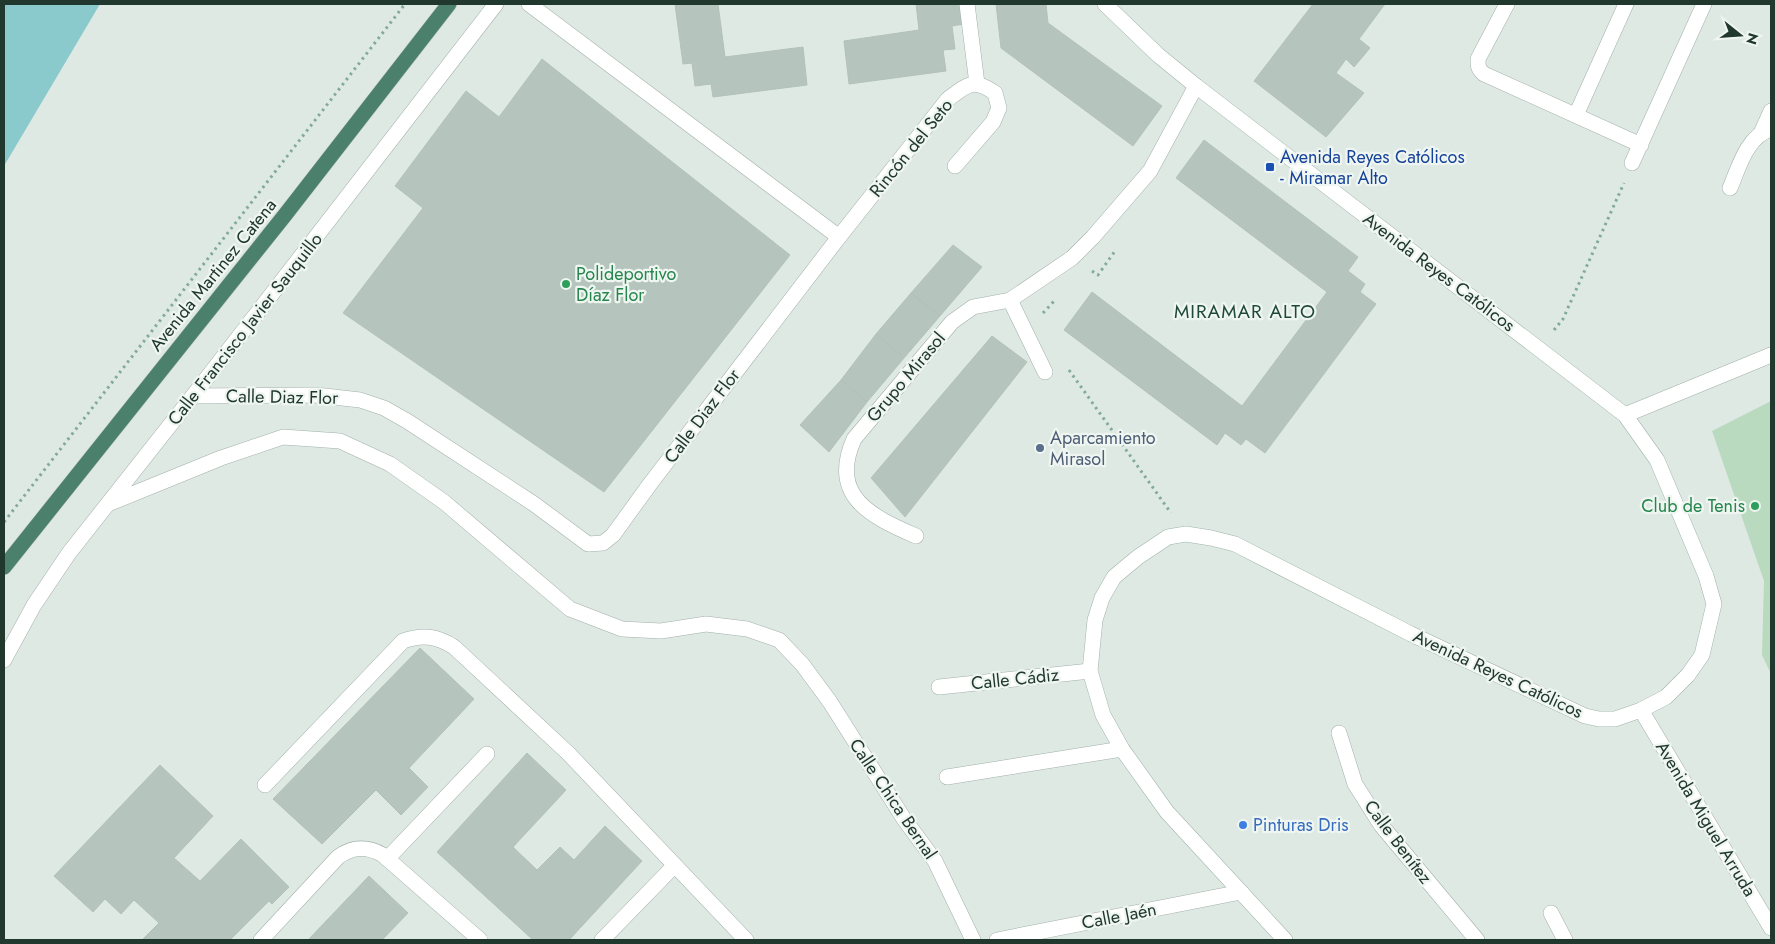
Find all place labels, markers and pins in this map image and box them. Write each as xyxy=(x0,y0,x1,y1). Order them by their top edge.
place label: Avenida Reyes Católicos - Miramar Alto xyxy=(1280,144,1465,191)
marker: Avenida Reyes Católicos - Miramar Alto xyxy=(1264,161,1276,173)
place label: Polideportivo Díaz Flor xyxy=(576,261,676,308)
marker: Polideportivo Díaz Flor xyxy=(560,278,572,290)
place label: Aparcamiento Mirasol xyxy=(1050,425,1156,472)
marker: Aparcamiento Mirasol xyxy=(1034,442,1046,454)
place label: Club de Tenis xyxy=(1641,493,1745,519)
marker: Club de Tenis xyxy=(1749,500,1761,512)
place label: Pinturas Dris xyxy=(1253,812,1349,838)
marker: Pinturas Dris xyxy=(1237,819,1249,831)

